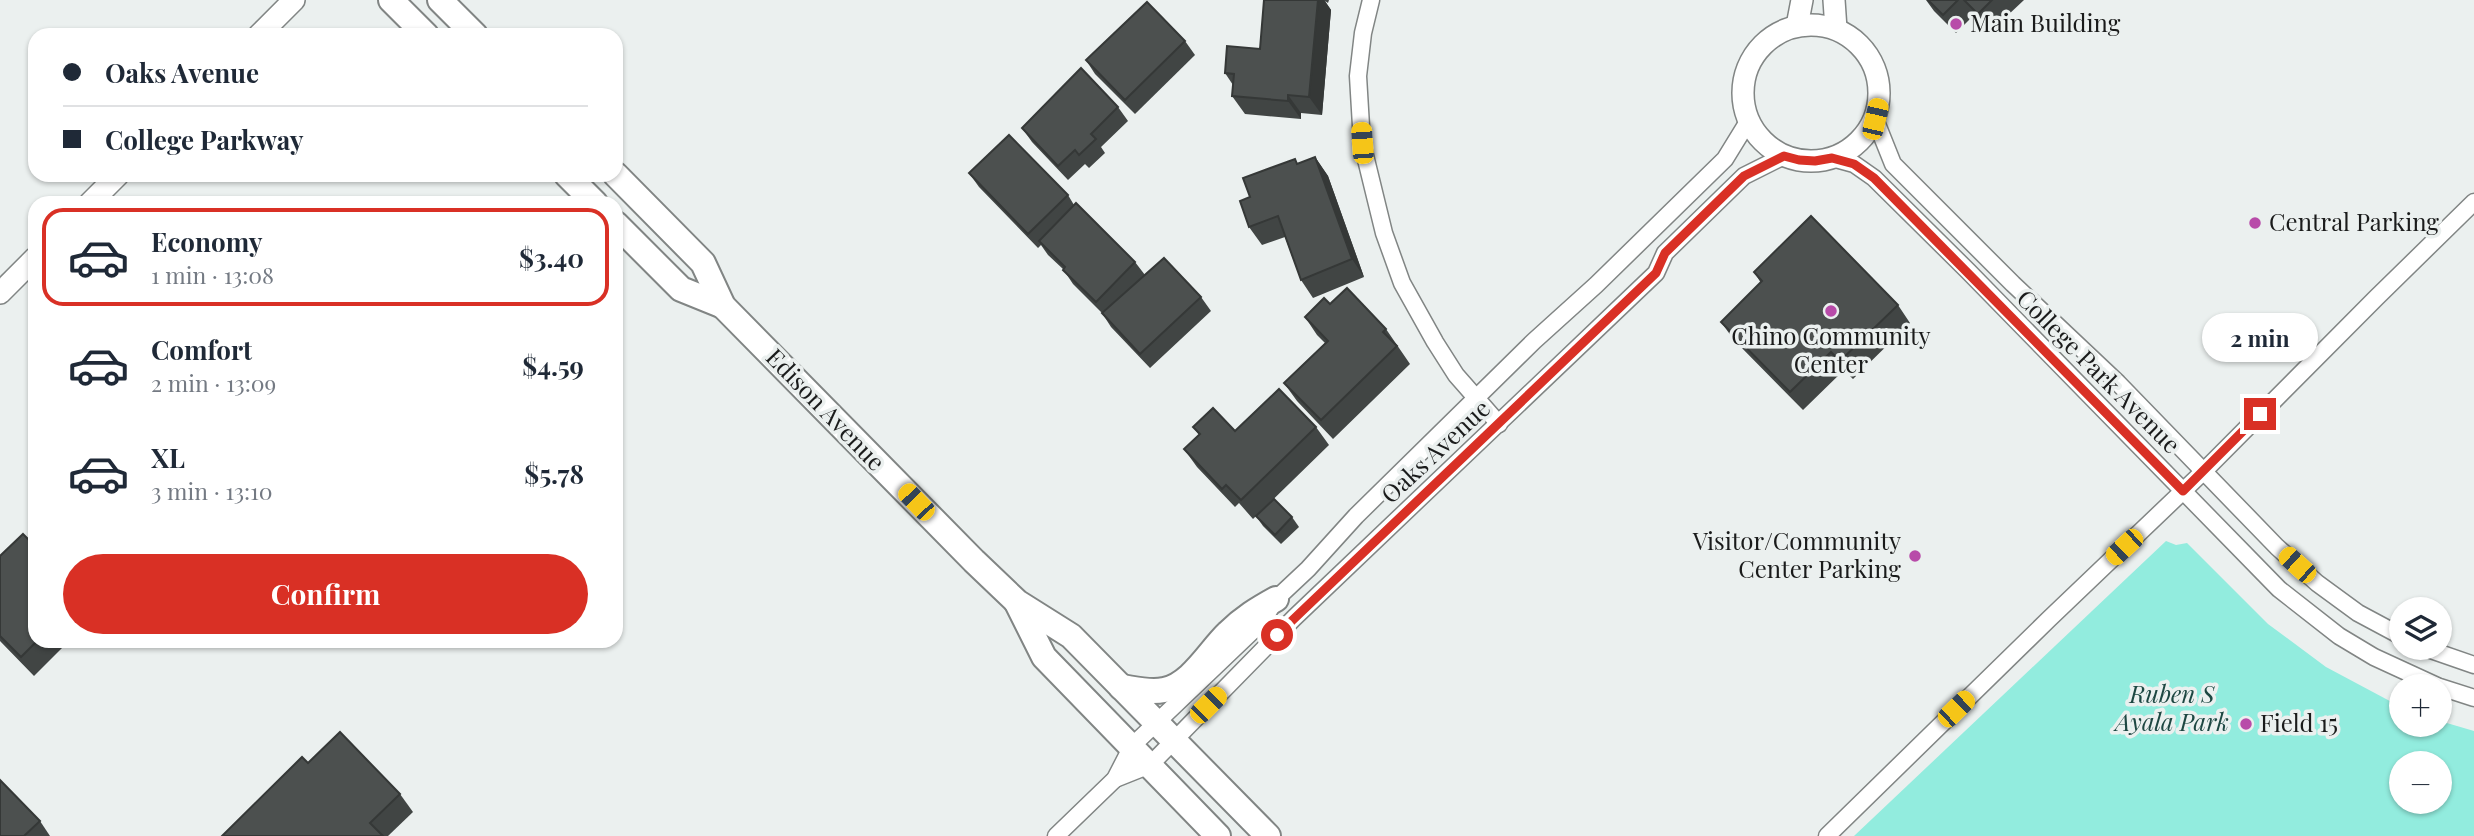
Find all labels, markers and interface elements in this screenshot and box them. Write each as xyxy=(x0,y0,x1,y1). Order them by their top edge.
place label: Main Building xyxy=(1970,6,2121,38)
marker: Main Building xyxy=(1948,16,1964,32)
text: Oaks Avenue xyxy=(105,55,259,90)
car xyxy=(1861,96,1890,142)
car xyxy=(1351,121,1374,165)
text: College Parkway xyxy=(105,122,303,157)
place label: Central Parking xyxy=(2269,205,2439,237)
marker: Central Parking xyxy=(2247,215,2263,231)
text: Economy xyxy=(151,224,262,259)
icon: car xyxy=(67,226,130,289)
text: $3.40 xyxy=(519,240,584,275)
text: 1 min · 13:08 xyxy=(151,259,274,290)
street label: College Park Avenue xyxy=(2011,282,2188,459)
marker: Chino Community Center xyxy=(1823,303,1839,319)
callout: 2 min xyxy=(2202,312,2318,362)
place label: Chino Community Center xyxy=(1731,319,1931,379)
text: 2 min xyxy=(2230,322,2290,353)
text: Comfort xyxy=(151,332,252,367)
icon: car xyxy=(67,334,130,397)
street label: Edison Avenue xyxy=(760,341,893,477)
text: $4.59 xyxy=(522,348,584,383)
text: 2 min · 13:09 xyxy=(151,367,276,398)
street label: Oaks Avenue xyxy=(1373,392,1496,509)
route end xyxy=(2244,398,2276,430)
text: XL xyxy=(151,440,185,475)
icon: car xyxy=(67,442,130,505)
text: $5.78 xyxy=(524,456,584,491)
text: 3 min · 13:10 xyxy=(151,475,272,506)
car xyxy=(894,480,939,524)
place label: Visitor/Community Center Parking xyxy=(1692,524,1901,584)
car xyxy=(2102,525,2147,569)
car xyxy=(2275,543,2320,587)
marker: Visitor/Community Center Parking xyxy=(1907,548,1923,564)
button: Confirm xyxy=(63,554,588,634)
map controls xyxy=(2389,597,2452,814)
button: layers xyxy=(2389,597,2452,660)
route start xyxy=(1261,619,1293,651)
button: + xyxy=(2389,674,2452,737)
park label: Ruben S Ayala Park xyxy=(2112,677,2229,737)
car xyxy=(1186,683,1231,727)
car xyxy=(1934,687,1979,731)
place label: Field 15 xyxy=(2260,706,2338,738)
marker: Field 15 xyxy=(2238,716,2254,732)
button: − xyxy=(2389,751,2452,814)

